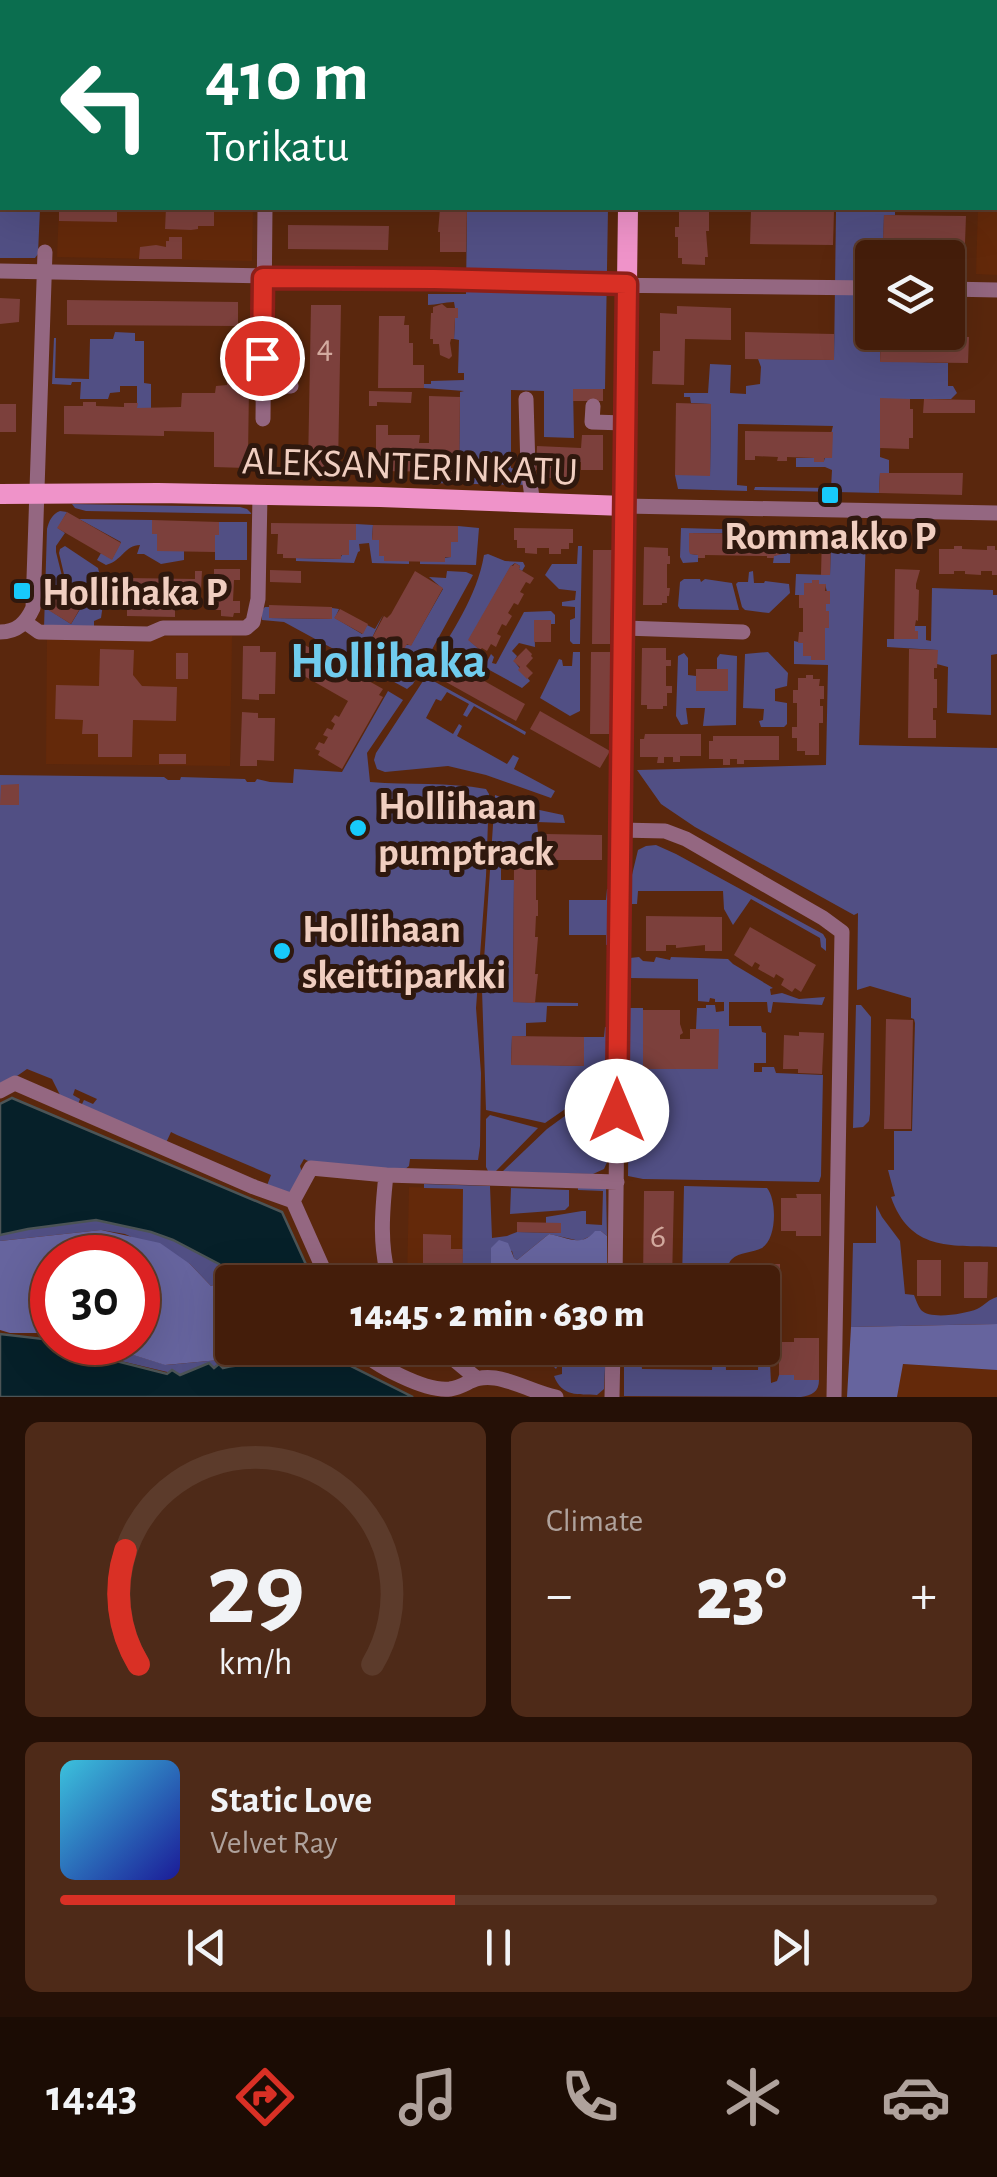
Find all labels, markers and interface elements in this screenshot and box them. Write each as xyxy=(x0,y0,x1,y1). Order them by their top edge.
icon: left xyxy=(40,40,170,170)
text: 410 m xyxy=(205,43,369,113)
text: Torikatu xyxy=(205,125,349,170)
map controls xyxy=(855,240,965,350)
button: layers xyxy=(855,240,965,350)
pin xyxy=(220,316,305,401)
house number: 4 xyxy=(317,330,333,365)
icon: arrive xyxy=(235,331,290,386)
street label: ALEKSANTERINKATU xyxy=(241,441,579,493)
marker: Rommakko P xyxy=(819,484,841,506)
place label: Rommakko P xyxy=(724,517,936,557)
place label: Hollihaka P xyxy=(42,573,227,613)
marker: Hollihaka P xyxy=(11,580,33,602)
district label: Hollihaka xyxy=(290,637,486,687)
place label: Hollihaan pumptrack xyxy=(378,787,554,873)
marker: Hollihaan pumptrack xyxy=(347,817,369,839)
place label: Hollihaan skeittiparkki xyxy=(302,910,506,996)
marker: Hollihaan skeittiparkki xyxy=(271,940,293,962)
position arrow xyxy=(565,1059,669,1163)
house number: 6 xyxy=(650,1219,666,1254)
speed limit sign: 30 xyxy=(30,1235,160,1365)
text: 14:45 · 2 min · 630 m xyxy=(350,1296,645,1334)
text: Climate xyxy=(546,1505,643,1537)
text: 29 xyxy=(206,1539,305,1643)
text: 23° xyxy=(696,1558,787,1633)
text: − xyxy=(546,1568,572,1623)
text: + xyxy=(911,1568,937,1623)
text: km/h xyxy=(219,1645,292,1681)
text: Static Love xyxy=(210,1782,372,1820)
text: Velvet Ray xyxy=(210,1827,338,1859)
icon: previous xyxy=(179,1920,234,1975)
icon: pause xyxy=(471,1920,526,1975)
icon: next xyxy=(763,1920,818,1975)
icon: directions xyxy=(230,2062,300,2132)
icon: music xyxy=(393,2062,463,2132)
icon: phone xyxy=(555,2062,625,2132)
icon: climate xyxy=(718,2062,788,2132)
icon: car xyxy=(881,2062,951,2132)
text: 14:43 xyxy=(46,2074,137,2119)

